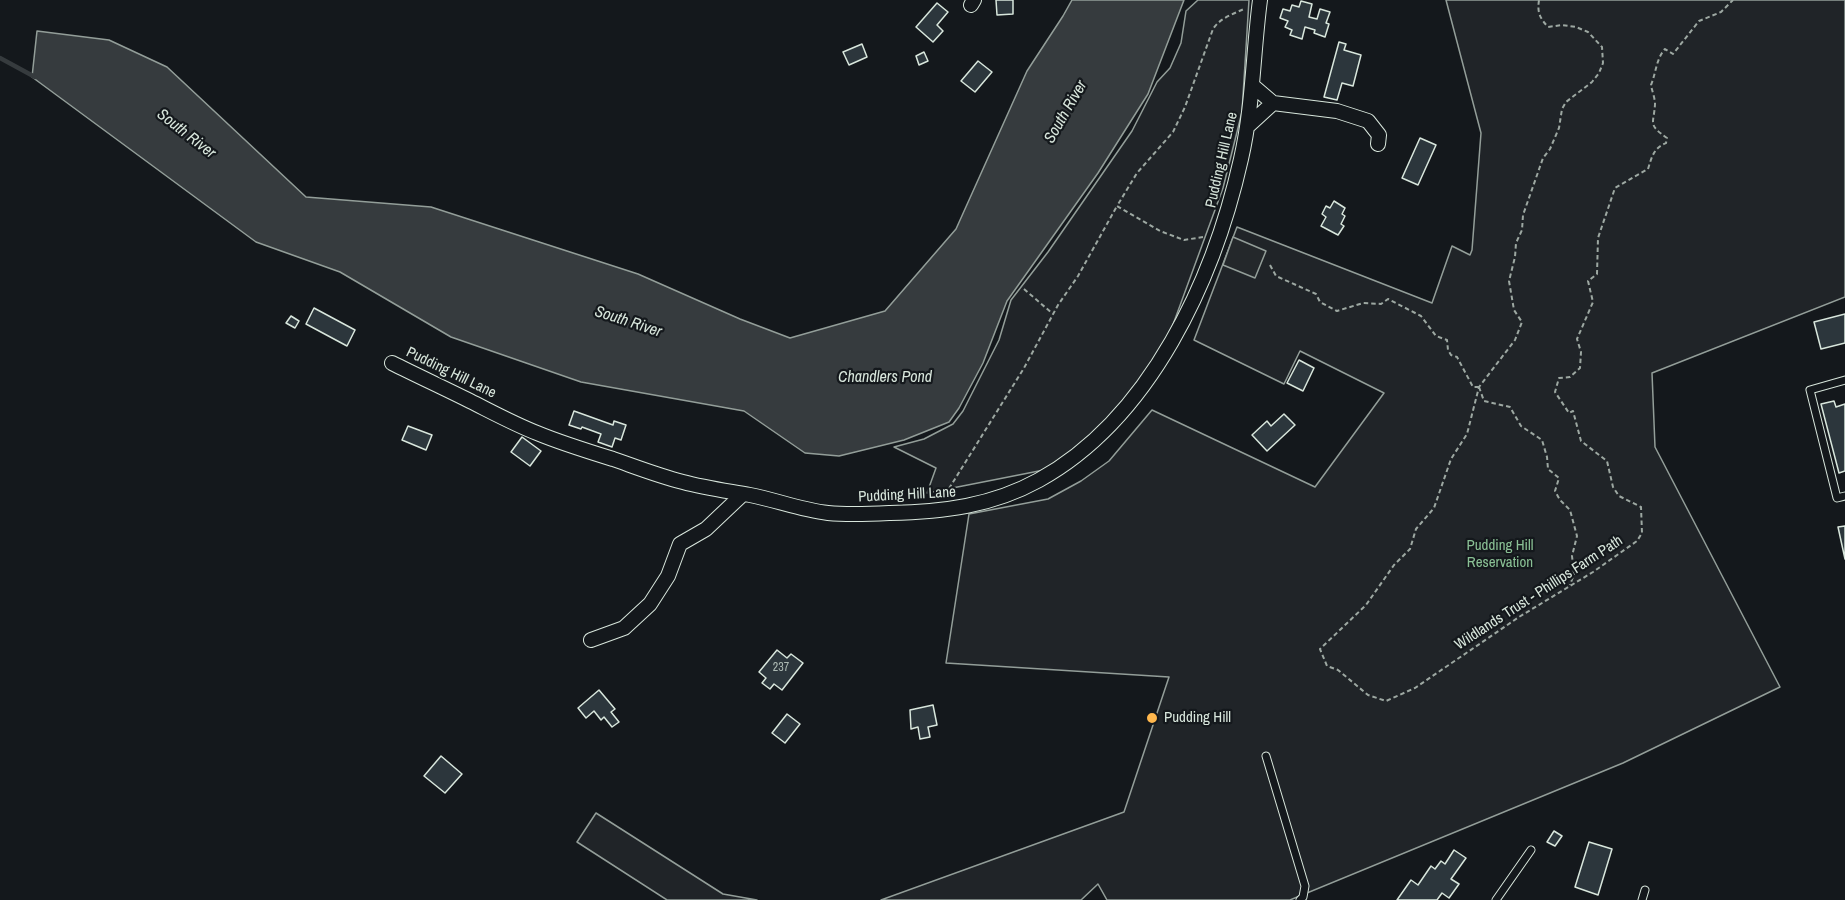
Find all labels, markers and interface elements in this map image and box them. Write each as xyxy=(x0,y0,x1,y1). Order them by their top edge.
water label: South River xyxy=(1040,77,1092,147)
water label: South River xyxy=(153,105,219,163)
street label: Pudding Hill Lane xyxy=(1202,110,1242,210)
water label: South River xyxy=(592,302,664,342)
street label: Pudding Hill Lane xyxy=(403,343,499,403)
water label: Chandlers Pond xyxy=(838,368,932,388)
street label: Pudding Hill Lane xyxy=(858,483,956,507)
street label: Wildlands Trust - Phillips Farm Path xyxy=(1452,532,1626,654)
park label: Pudding Hill Reservation xyxy=(1466,537,1534,572)
house number: 237 xyxy=(773,661,789,675)
place label: Pudding Hill xyxy=(1164,709,1231,727)
marker: Pudding Hill xyxy=(1145,711,1159,725)

